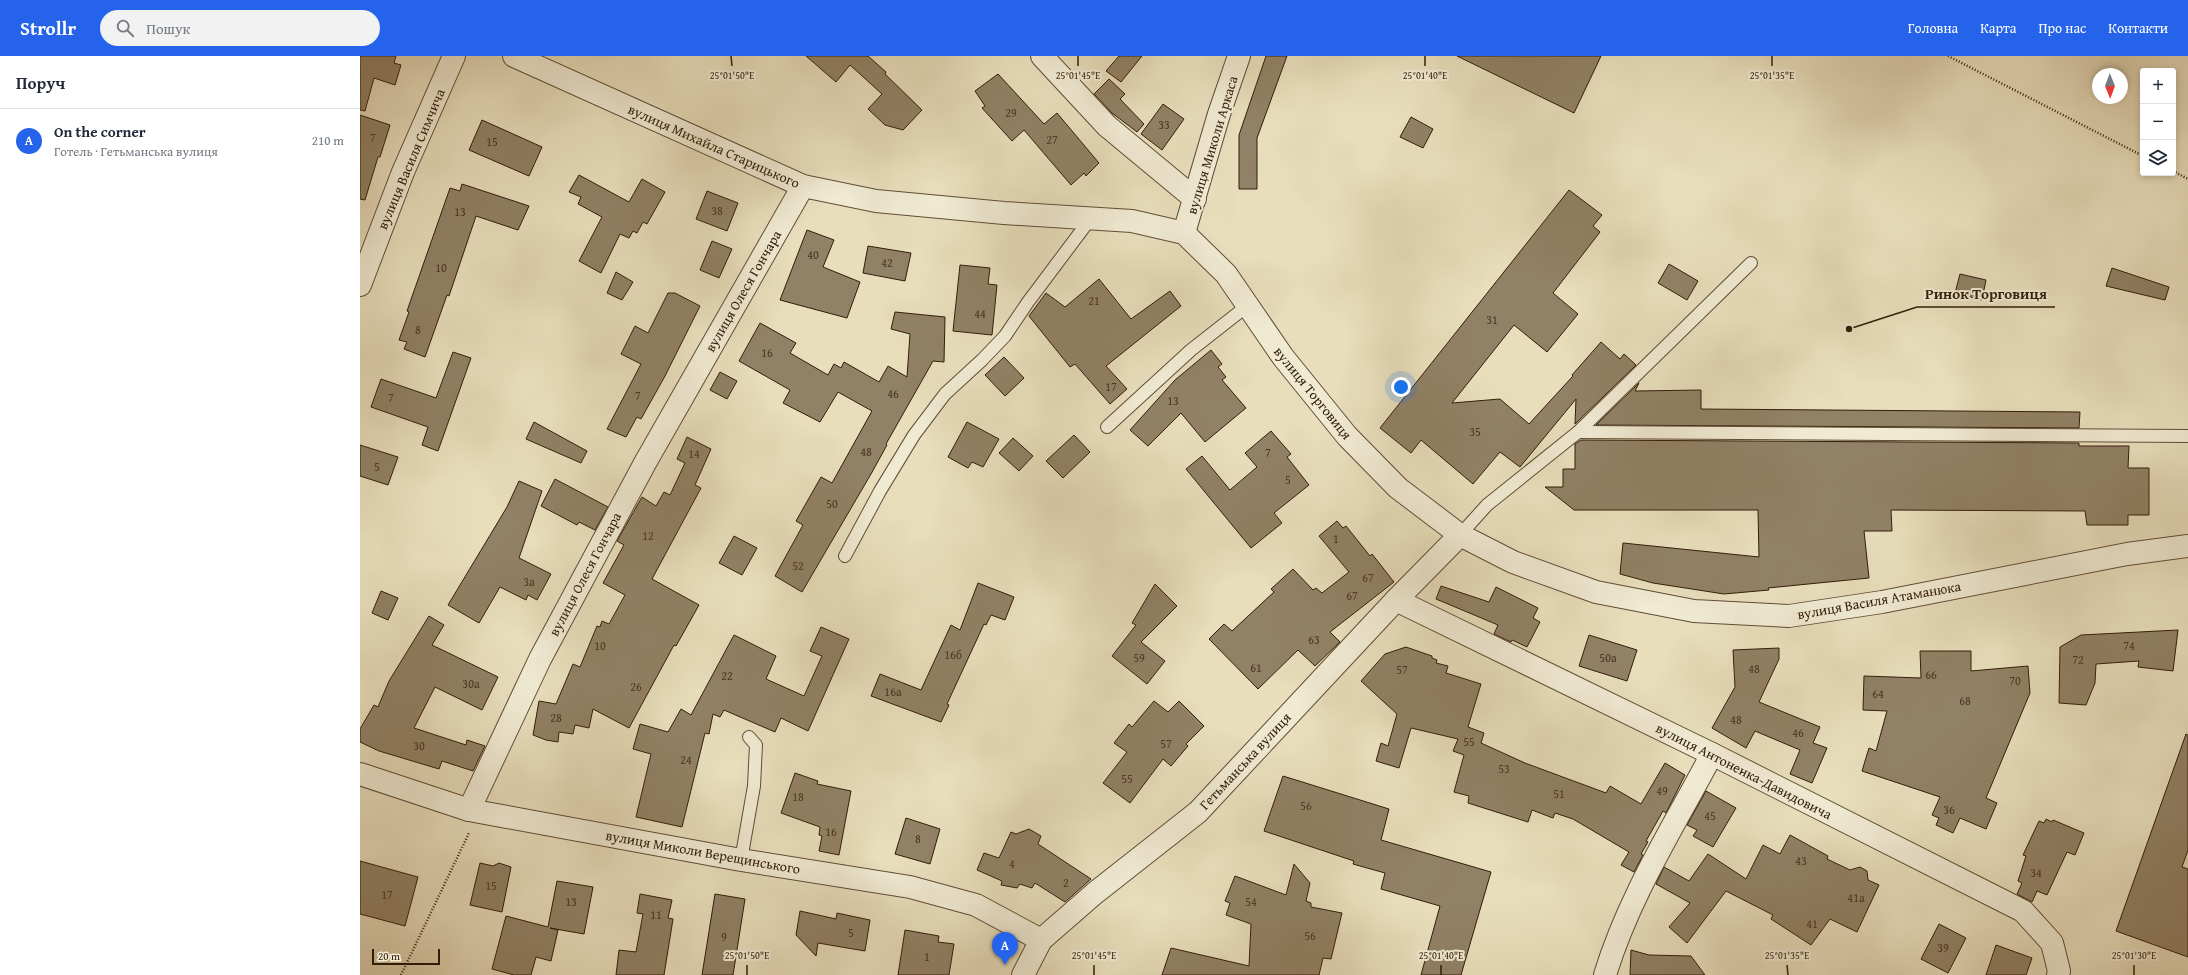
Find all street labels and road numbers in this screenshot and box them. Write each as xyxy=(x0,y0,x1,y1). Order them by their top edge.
street label: вулиця Миколи Аркаса xyxy=(1181,73,1243,217)
street label: вулиця Василя Симчича xyxy=(372,85,450,232)
street label: вулиця Михайла Старицького xyxy=(625,99,803,193)
street label: вулиця Олеся Гончара xyxy=(700,226,786,356)
street label: вулиця Торговиця xyxy=(1269,342,1357,444)
street label: вулиця Олеся Гончара xyxy=(544,508,626,639)
street label: вулиця Василя Атаманюка xyxy=(1796,576,1963,624)
street label: Гетьманська вулиця xyxy=(1195,708,1295,814)
street label: вулиця Антоненка-Давидовича xyxy=(1653,718,1836,824)
street label: вулиця Миколи Верещинського xyxy=(604,825,802,879)

